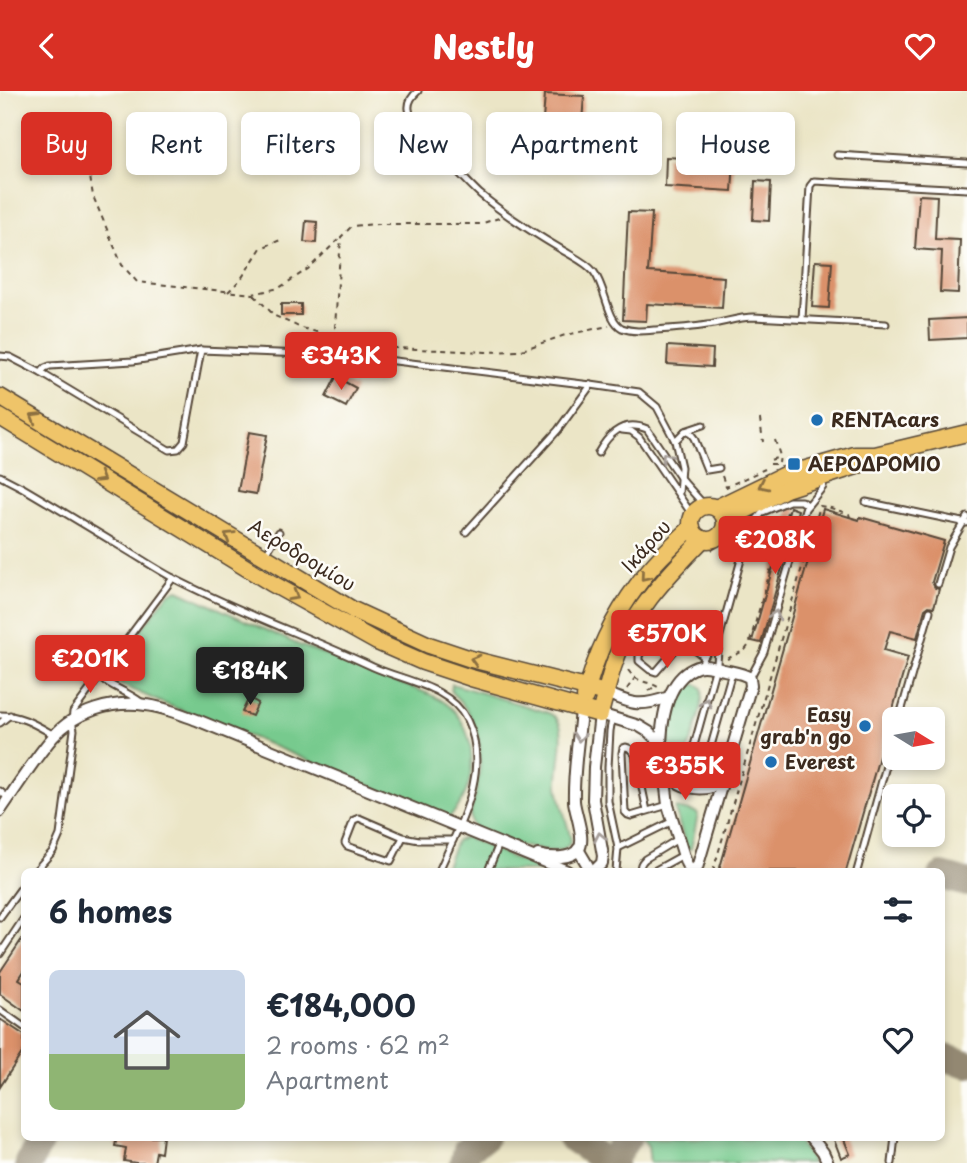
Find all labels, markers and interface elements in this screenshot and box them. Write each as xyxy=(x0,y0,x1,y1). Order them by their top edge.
text: Nestly xyxy=(432,22,535,70)
icon: back xyxy=(28,27,66,65)
icon: heart xyxy=(901,27,939,65)
chip: Buy xyxy=(21,112,112,175)
chip: Rent xyxy=(126,112,227,175)
chip: Filters xyxy=(241,112,360,175)
chip: New xyxy=(374,112,472,175)
chip: Apartment xyxy=(486,112,662,175)
chip: House xyxy=(676,112,795,175)
pin: €343K xyxy=(292,333,390,392)
text: €343K xyxy=(301,337,381,372)
place label: RENTAcars xyxy=(831,405,939,433)
marker: RENTAcars xyxy=(809,412,825,428)
one-way arrow xyxy=(30,413,43,426)
place label: ΑΕΡΟΔΡΟΜΙΟ xyxy=(808,449,941,477)
one-way arrow xyxy=(661,452,674,465)
marker: ΑΕΡΟΔΡΟΜΙΟ xyxy=(786,456,802,472)
one-way arrow xyxy=(93,470,106,483)
one-way arrow xyxy=(758,477,770,491)
street label: Αεροδρομίου xyxy=(244,511,361,597)
street label: Ικάρου xyxy=(614,513,677,578)
pin: €208K xyxy=(726,517,824,576)
text: €208K xyxy=(734,521,816,556)
one-way arrow xyxy=(224,531,237,544)
one-way arrow xyxy=(640,568,653,580)
one-way arrow xyxy=(287,588,300,601)
one-way arrow xyxy=(766,609,781,621)
pin: €570K xyxy=(618,611,716,670)
text: €570K xyxy=(627,615,707,650)
pin: €201K xyxy=(41,635,139,695)
text: €201K xyxy=(51,640,129,675)
pin: €184K xyxy=(201,647,299,707)
text: €184K xyxy=(212,652,288,687)
one-way arrow xyxy=(469,654,481,668)
one-way arrow xyxy=(698,697,712,709)
place label: Easy grab'n go xyxy=(760,700,851,750)
north arrow xyxy=(882,707,945,770)
map controls xyxy=(882,707,945,847)
marker: Easy grab'n go xyxy=(857,718,873,734)
one-way arrow xyxy=(571,732,586,743)
pin: €355K xyxy=(636,743,734,802)
text: €355K xyxy=(645,747,725,782)
place label: Everest xyxy=(785,747,855,775)
marker: Everest xyxy=(763,754,779,770)
button: locate xyxy=(882,784,945,847)
one-way arrow xyxy=(593,831,608,843)
text: 6 homes xyxy=(49,888,172,933)
icon: filters xyxy=(879,891,917,929)
text: €184,000 xyxy=(266,982,416,1027)
icon: home xyxy=(105,998,189,1082)
icon: heart xyxy=(879,1021,917,1059)
text: 2 rooms · 62 m² xyxy=(266,1027,450,1062)
text: Apartment xyxy=(266,1062,389,1097)

